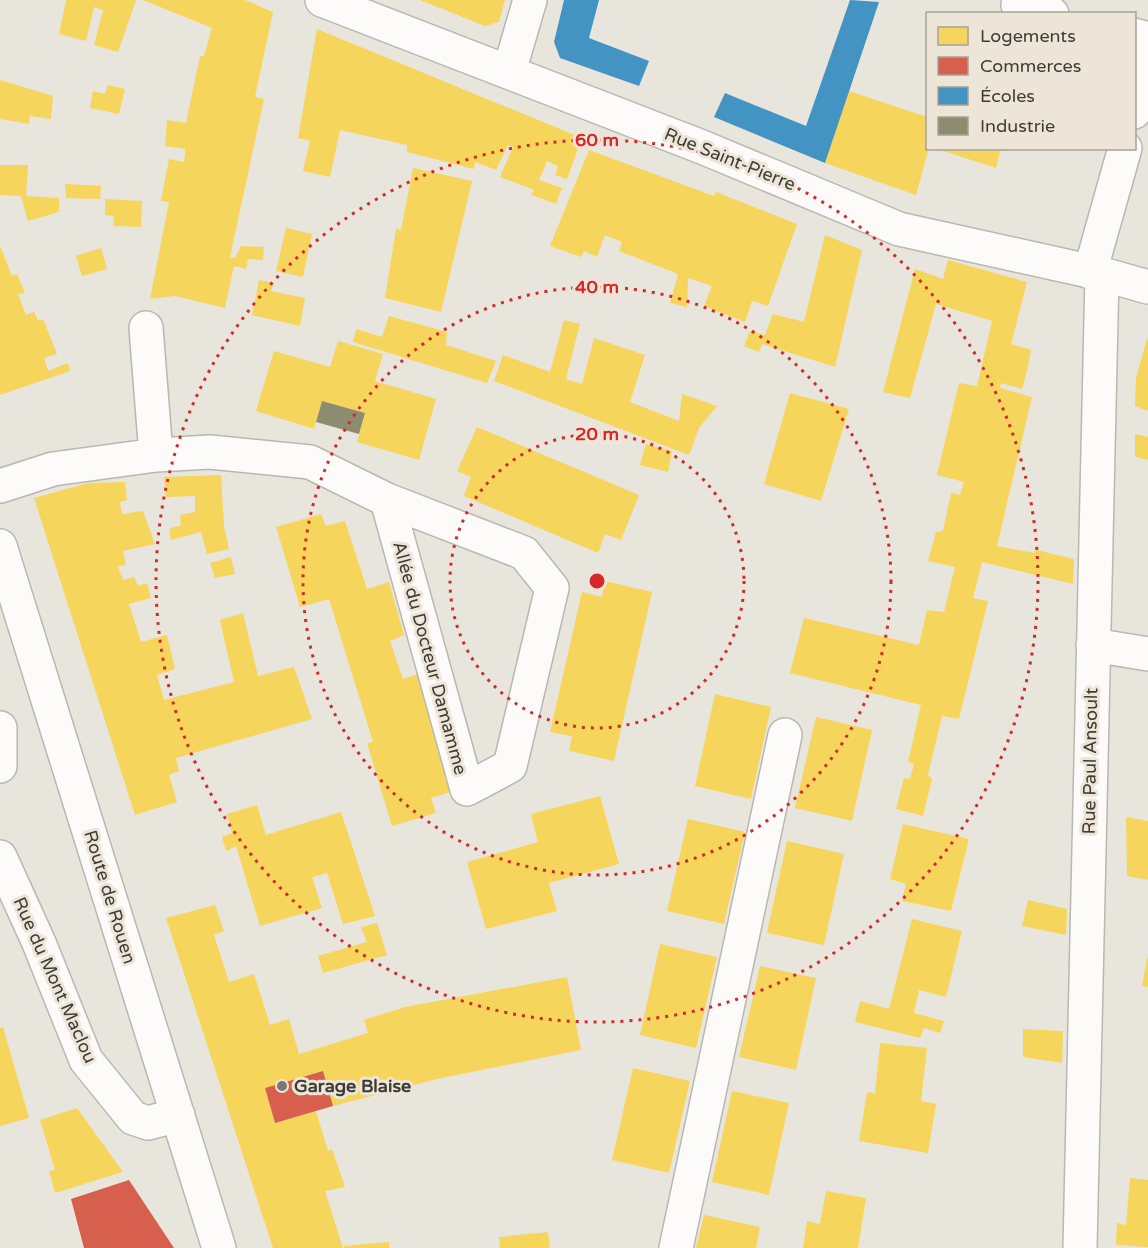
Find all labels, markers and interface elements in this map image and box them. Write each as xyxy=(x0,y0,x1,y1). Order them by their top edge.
legend xyxy=(926,12,1136,150)
text: Logements xyxy=(980,25,1076,47)
text: Commerces xyxy=(980,55,1081,77)
text: Écoles xyxy=(980,85,1035,107)
text: Industrie xyxy=(980,115,1055,137)
street label: Rue Saint-Pierre xyxy=(661,123,799,195)
text: 60 m xyxy=(575,129,619,151)
text: 40 m xyxy=(575,276,619,298)
text: 20 m xyxy=(575,423,619,445)
street label: Allée du Docteur Damamme xyxy=(388,539,472,777)
centre of rings xyxy=(587,571,607,591)
street label: Rue Paul Ansoult xyxy=(1078,687,1102,835)
street label: Route de Rouen xyxy=(79,828,141,966)
street label: Rue du Mont Maclou xyxy=(8,894,102,1066)
place label: Garage Blaise xyxy=(294,1075,411,1097)
marker: Garage Blaise xyxy=(275,1079,289,1093)

